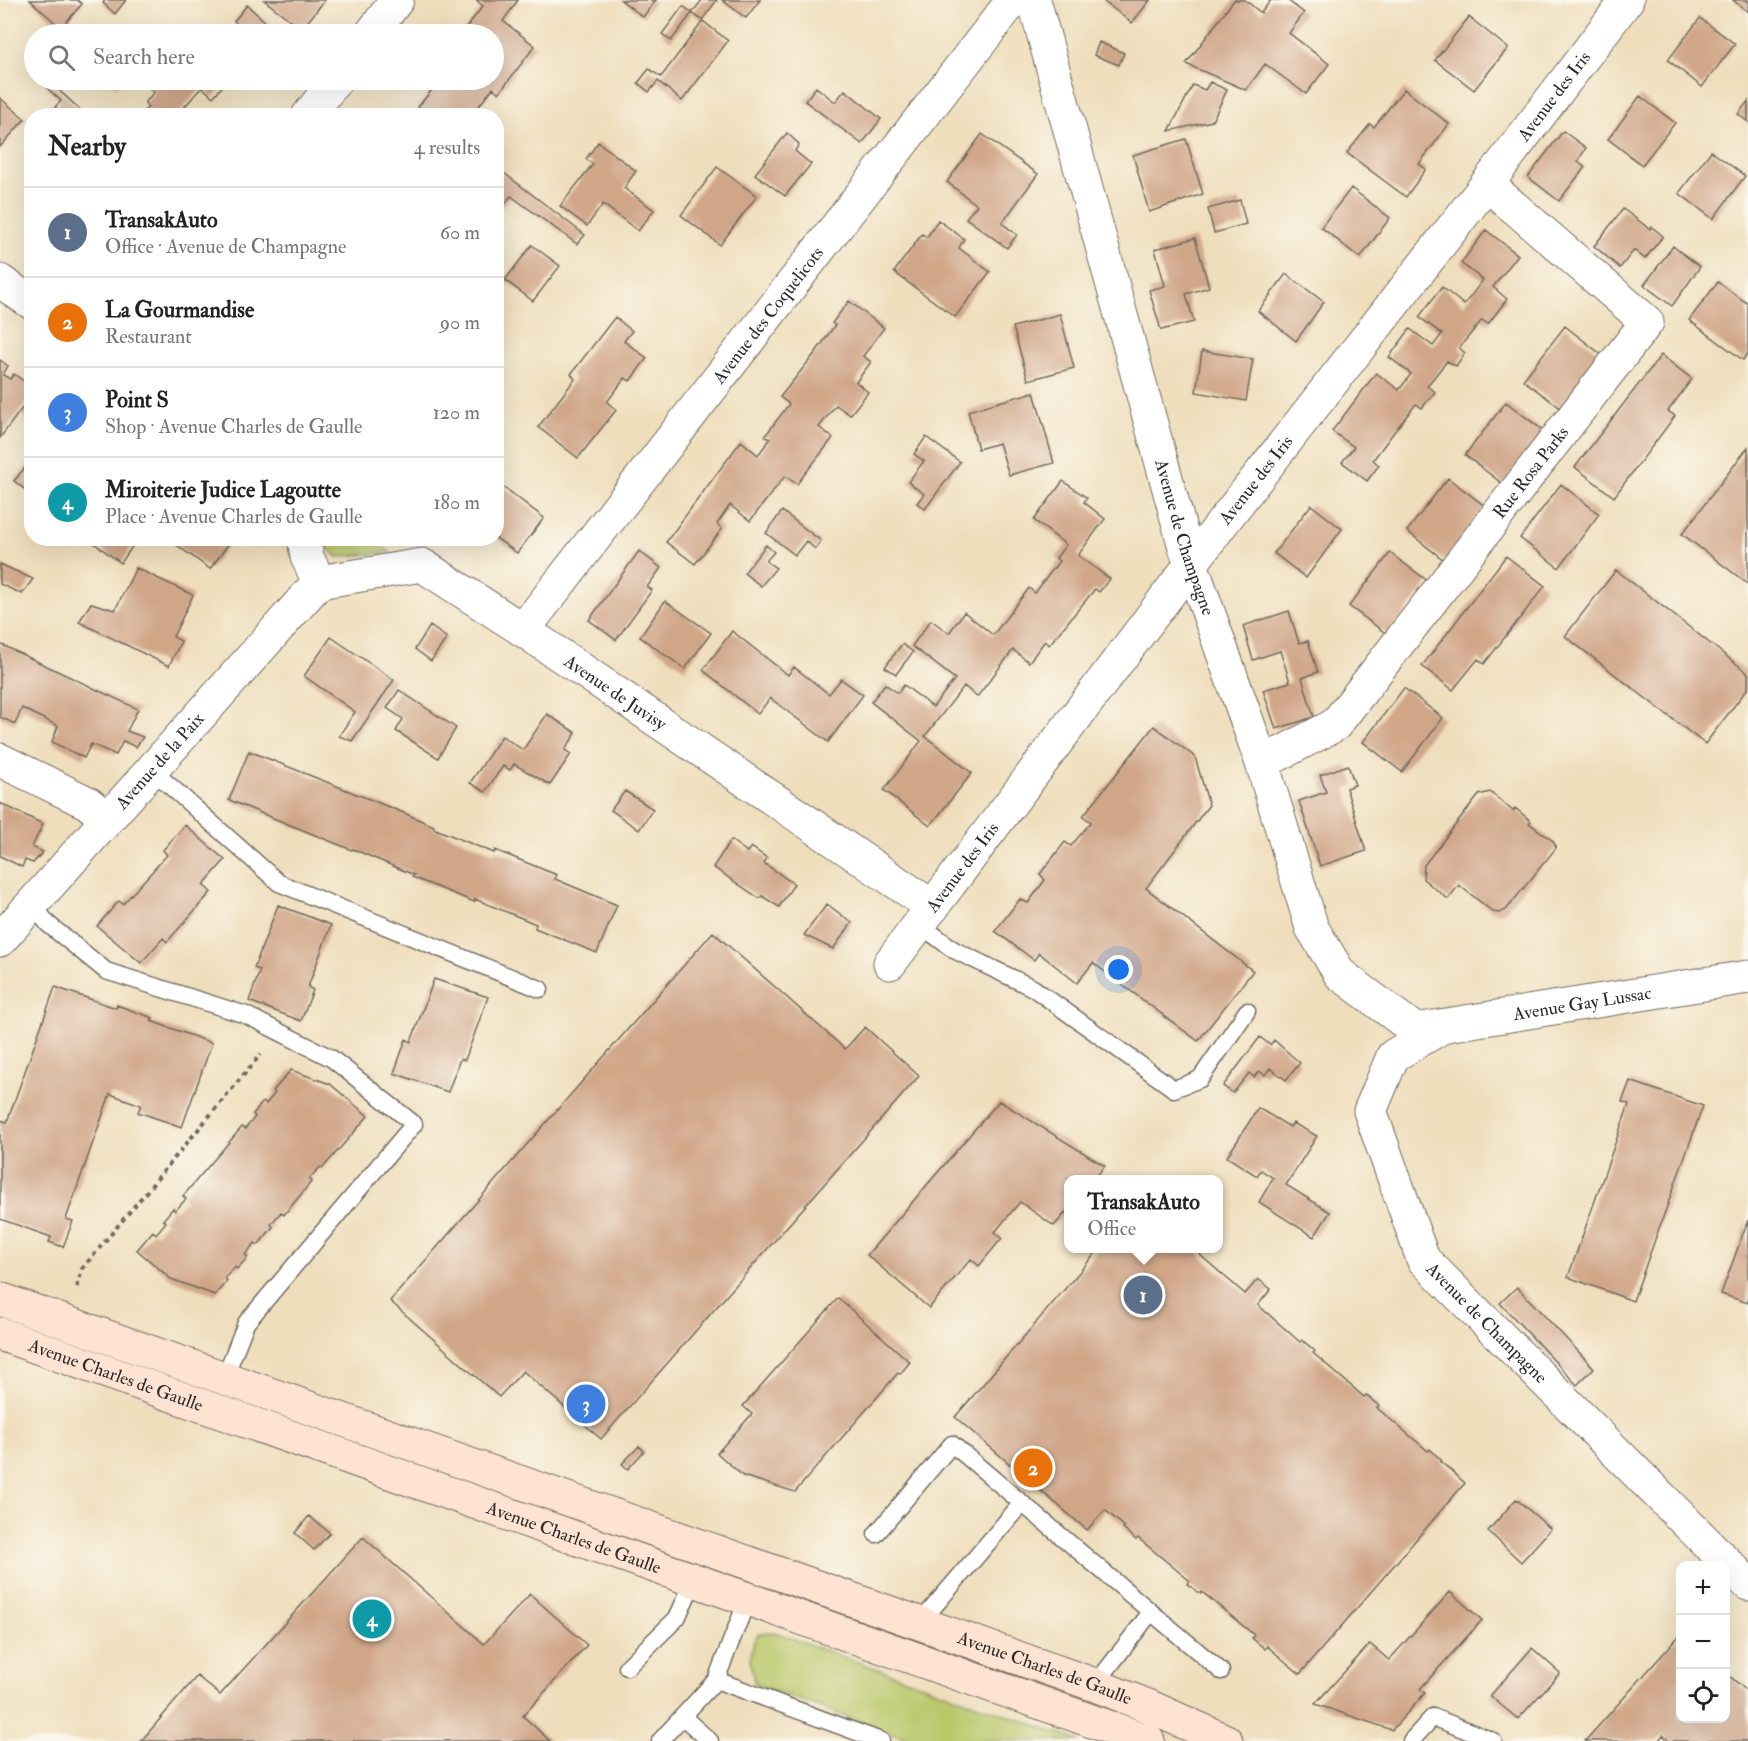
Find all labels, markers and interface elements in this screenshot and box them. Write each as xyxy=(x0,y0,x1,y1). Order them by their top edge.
search box xyxy=(24,24,504,90)
icon: search xyxy=(45,41,78,74)
text: Search here xyxy=(93,43,195,71)
street label: Avenue des Iris xyxy=(1512,46,1596,147)
text: Nearby xyxy=(48,131,126,163)
text: 4 results xyxy=(414,135,480,160)
text: TransakAuto xyxy=(105,206,218,234)
text: 1 xyxy=(64,220,71,245)
text: 60 m xyxy=(440,220,480,245)
text: Office · Avenue de Champagne xyxy=(105,234,346,259)
street label: Avenue des Coquelicots xyxy=(707,242,829,389)
text: La Gourmandise xyxy=(105,296,254,324)
text: 2 xyxy=(62,310,73,335)
text: 90 m xyxy=(440,310,480,335)
text: Restaurant xyxy=(105,324,192,349)
text: Point S xyxy=(105,386,169,414)
text: 3 xyxy=(64,400,71,425)
text: 120 m xyxy=(433,400,480,425)
text: Shop · Avenue Charles de Gaulle xyxy=(105,414,362,439)
street label: Rue Rosa Parks xyxy=(1488,421,1574,523)
street label: Avenue des Iris xyxy=(1213,431,1298,530)
street label: Avenue de Champagne xyxy=(1150,456,1220,619)
text: Miroiterie Judice Lagoutte xyxy=(105,476,341,504)
text: 4 xyxy=(62,490,73,515)
text: 180 m xyxy=(433,490,480,515)
text: Place · Avenue Charles de Gaulle xyxy=(105,504,362,529)
street label: Avenue de Juvisy xyxy=(559,649,672,736)
street label: Avenue de la Paix xyxy=(110,708,209,815)
street label: Avenue des Iris xyxy=(920,817,1004,918)
your location xyxy=(1104,955,1133,984)
street label: Avenue Gay Lussac xyxy=(1511,981,1653,1026)
popup xyxy=(1064,1175,1223,1253)
text: TransakAuto xyxy=(1087,1188,1200,1216)
text: Office xyxy=(1087,1216,1136,1241)
street label: Avenue de Champagne xyxy=(1421,1257,1553,1389)
pin: 1 xyxy=(1124,1272,1162,1318)
street label: Avenue Charles de Gaulle xyxy=(25,1333,207,1417)
pin: 3 xyxy=(566,1382,606,1426)
pin: 2 xyxy=(1014,1446,1052,1490)
street label: Avenue Charles de Gaulle xyxy=(483,1496,665,1579)
map controls xyxy=(1676,1561,1730,1723)
button: + xyxy=(1676,1561,1730,1615)
pin: 4 xyxy=(352,1596,392,1642)
button: − xyxy=(1676,1615,1730,1669)
street label: Avenue Charles de Gaulle xyxy=(954,1626,1136,1710)
button: locate xyxy=(1676,1669,1730,1723)

